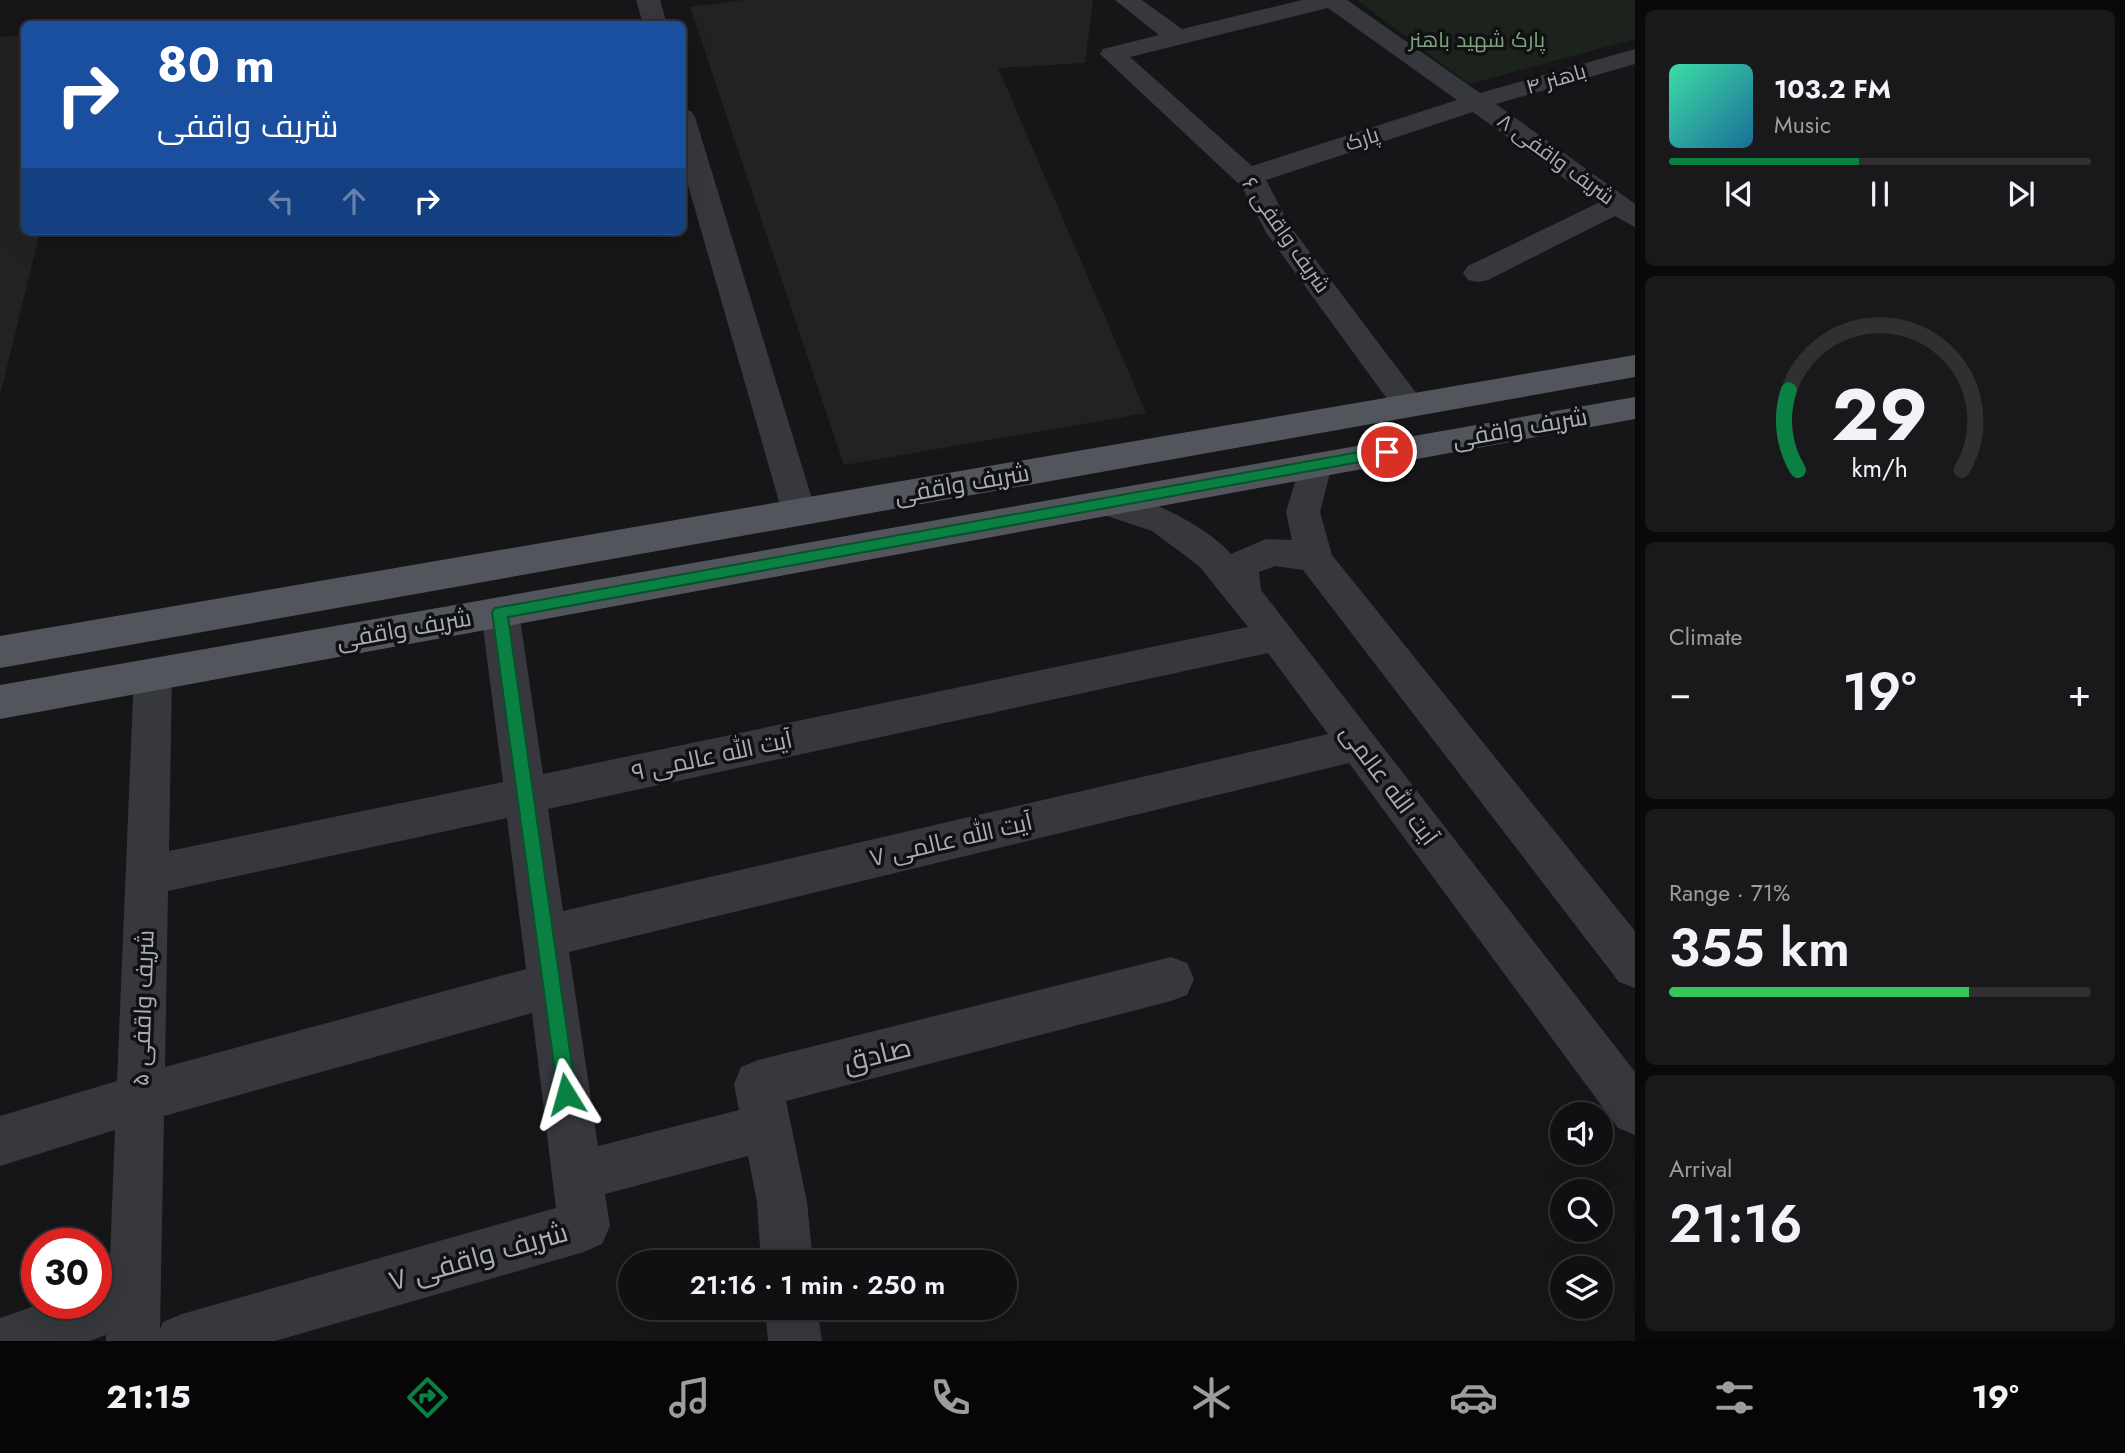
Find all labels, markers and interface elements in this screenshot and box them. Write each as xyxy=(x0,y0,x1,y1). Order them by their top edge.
park label: پارک شهید باهنر xyxy=(1408,25,1545,55)
text: 80 m xyxy=(157,30,275,100)
icon: right xyxy=(42,49,133,140)
street label: باهنر ۴ xyxy=(1522,56,1590,102)
text: 103.2 FM xyxy=(1774,70,1891,108)
text: شریف واقفی xyxy=(157,103,339,149)
street label: شریف واقفی ۸ xyxy=(1491,106,1621,212)
text: Music xyxy=(1774,108,1831,142)
street label: پارک xyxy=(1341,119,1383,158)
street label: شریف واقفی ۶ xyxy=(1235,171,1337,299)
icon: previous xyxy=(1720,175,1758,213)
icon: pause xyxy=(1861,175,1899,213)
icon: next xyxy=(2002,175,2040,213)
icon: left xyxy=(262,182,300,220)
icon: ahead xyxy=(335,182,373,220)
icon: right xyxy=(408,182,446,220)
text: 29 xyxy=(1832,363,1928,468)
street label: شریف واقفی xyxy=(1450,398,1590,457)
pin xyxy=(1357,422,1417,482)
icon: arrive xyxy=(1368,433,1406,471)
text: km/h xyxy=(1852,450,1908,486)
street label: شریف واقفی xyxy=(892,454,1032,513)
street label: شریف واقفی xyxy=(334,599,474,658)
text: Climate xyxy=(1669,620,1742,654)
text: 19° xyxy=(1843,654,1917,730)
text: − xyxy=(1669,665,1691,720)
text: + xyxy=(2068,665,2091,720)
street label: آیت الله عالمی xyxy=(1332,717,1447,853)
street label: آیت الله عالمی ۹ xyxy=(628,721,796,790)
street label: آیت الله عالمی ۷ xyxy=(866,804,1036,875)
text: Range · 71% xyxy=(1669,876,1790,910)
text: 355 km xyxy=(1669,910,1850,986)
street label: شریف واقفی ۵ xyxy=(122,929,163,1087)
street label: صادق xyxy=(839,1026,916,1083)
position arrow xyxy=(529,1057,603,1131)
map controls xyxy=(1550,1102,1613,1319)
button: sound xyxy=(1550,1102,1613,1165)
text: Arrival xyxy=(1669,1152,1732,1186)
button: search xyxy=(1550,1179,1613,1242)
text: 21:16 xyxy=(1669,1186,1802,1262)
street label: شریف واقفی ۷ xyxy=(384,1211,573,1302)
speed limit sign: 30 xyxy=(21,1228,112,1319)
button: layers xyxy=(1550,1256,1613,1319)
text: 21:16 · 1 min · 250 m xyxy=(690,1266,945,1304)
icon: directions xyxy=(403,1373,452,1422)
icon: music xyxy=(665,1373,714,1422)
icon: phone xyxy=(926,1373,975,1422)
icon: climate xyxy=(1187,1373,1236,1422)
icon: car xyxy=(1449,1373,1498,1422)
icon: filters xyxy=(1710,1373,1759,1422)
text: 21:15 xyxy=(106,1374,191,1420)
text: 19° xyxy=(1972,1374,2019,1420)

